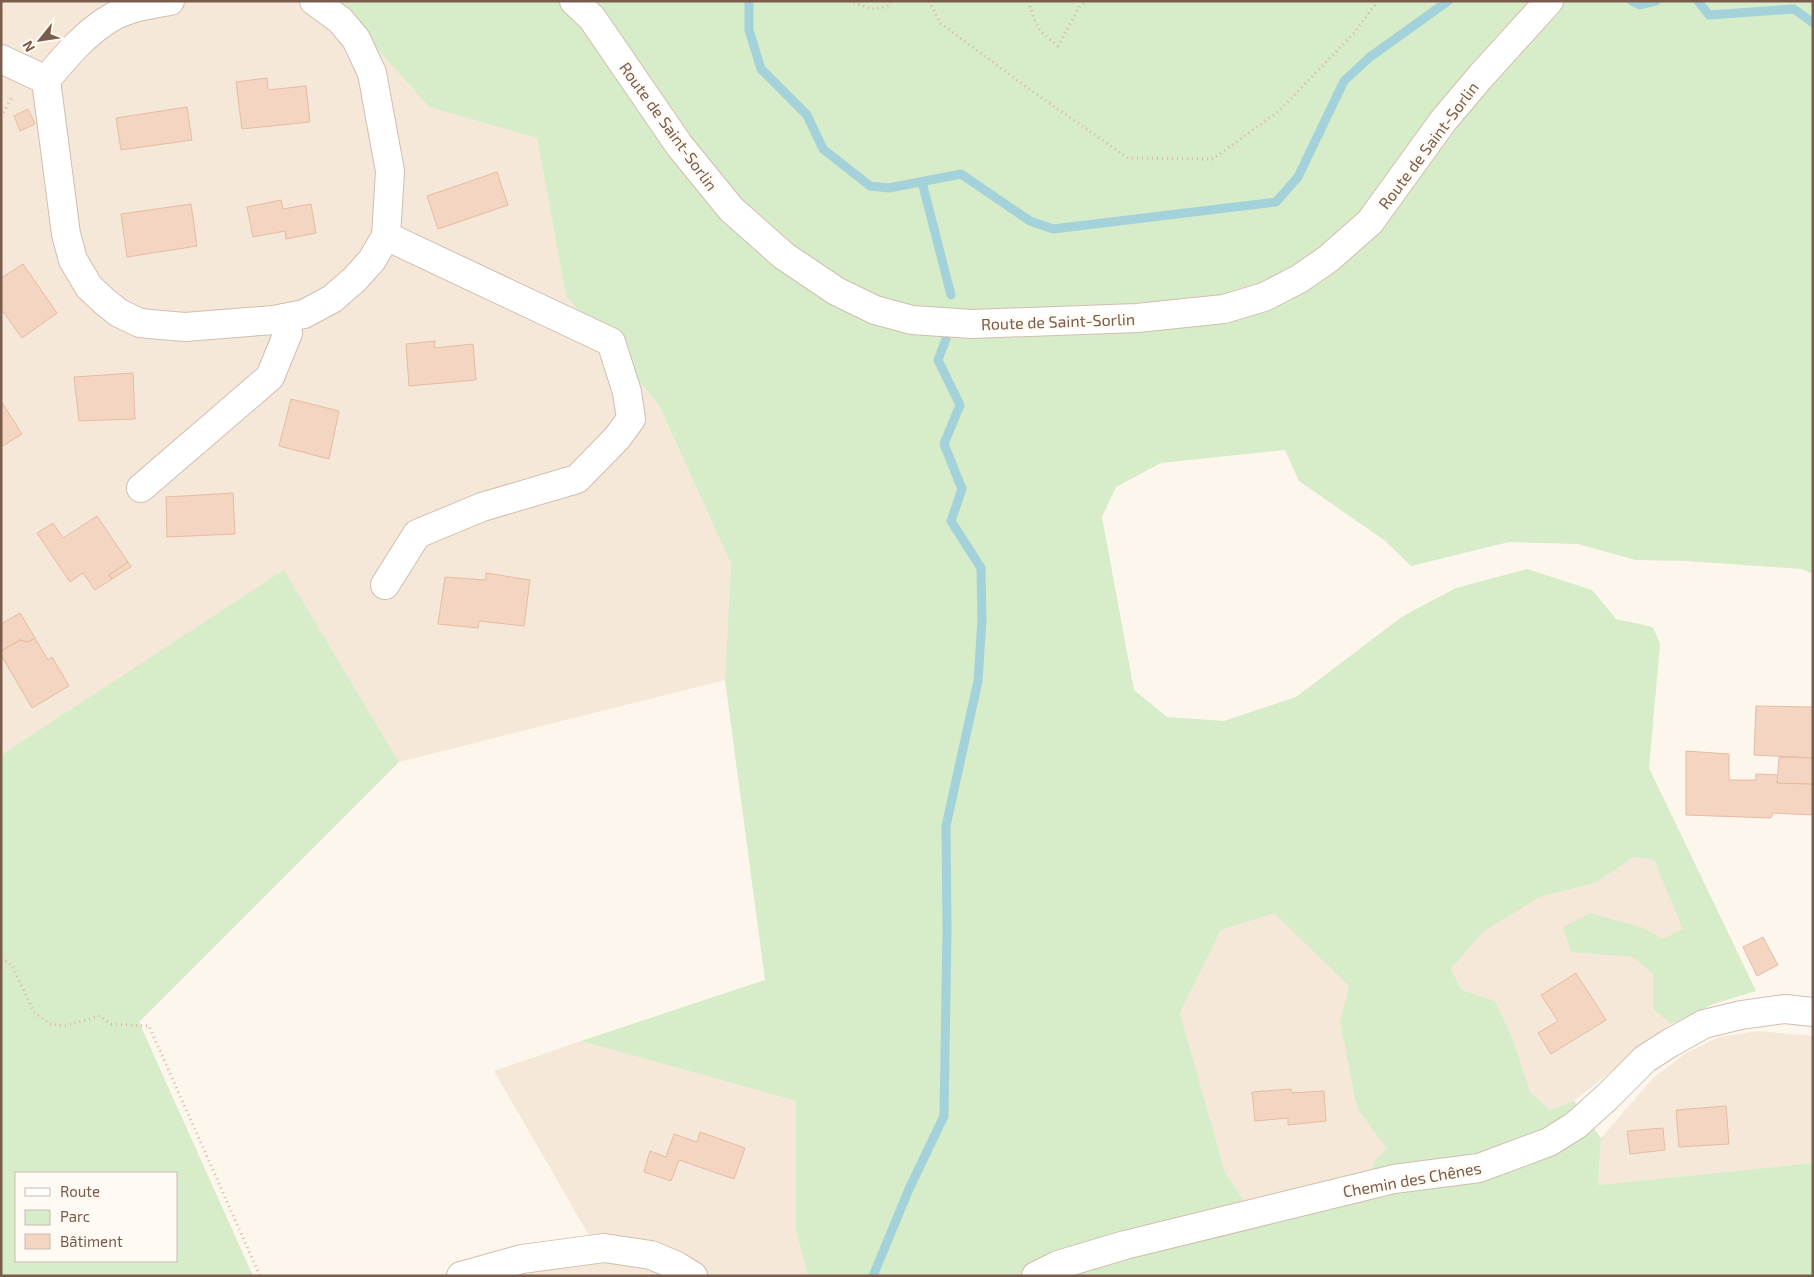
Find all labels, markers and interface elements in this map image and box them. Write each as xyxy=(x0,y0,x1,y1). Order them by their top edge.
north arrow xyxy=(15,15,65,65)
text: N xyxy=(18,38,38,55)
street label: Route de Saint-Sorlin xyxy=(616,58,722,194)
street label: Route de Saint-Sorlin xyxy=(1374,78,1482,212)
street label: Route de Saint-Sorlin xyxy=(981,309,1135,333)
street label: Chemin des Chênes xyxy=(1341,1157,1483,1201)
legend xyxy=(15,1172,178,1262)
text: Route xyxy=(60,1182,100,1200)
text: Parc xyxy=(60,1207,90,1225)
text: Bâtiment xyxy=(60,1232,123,1250)

